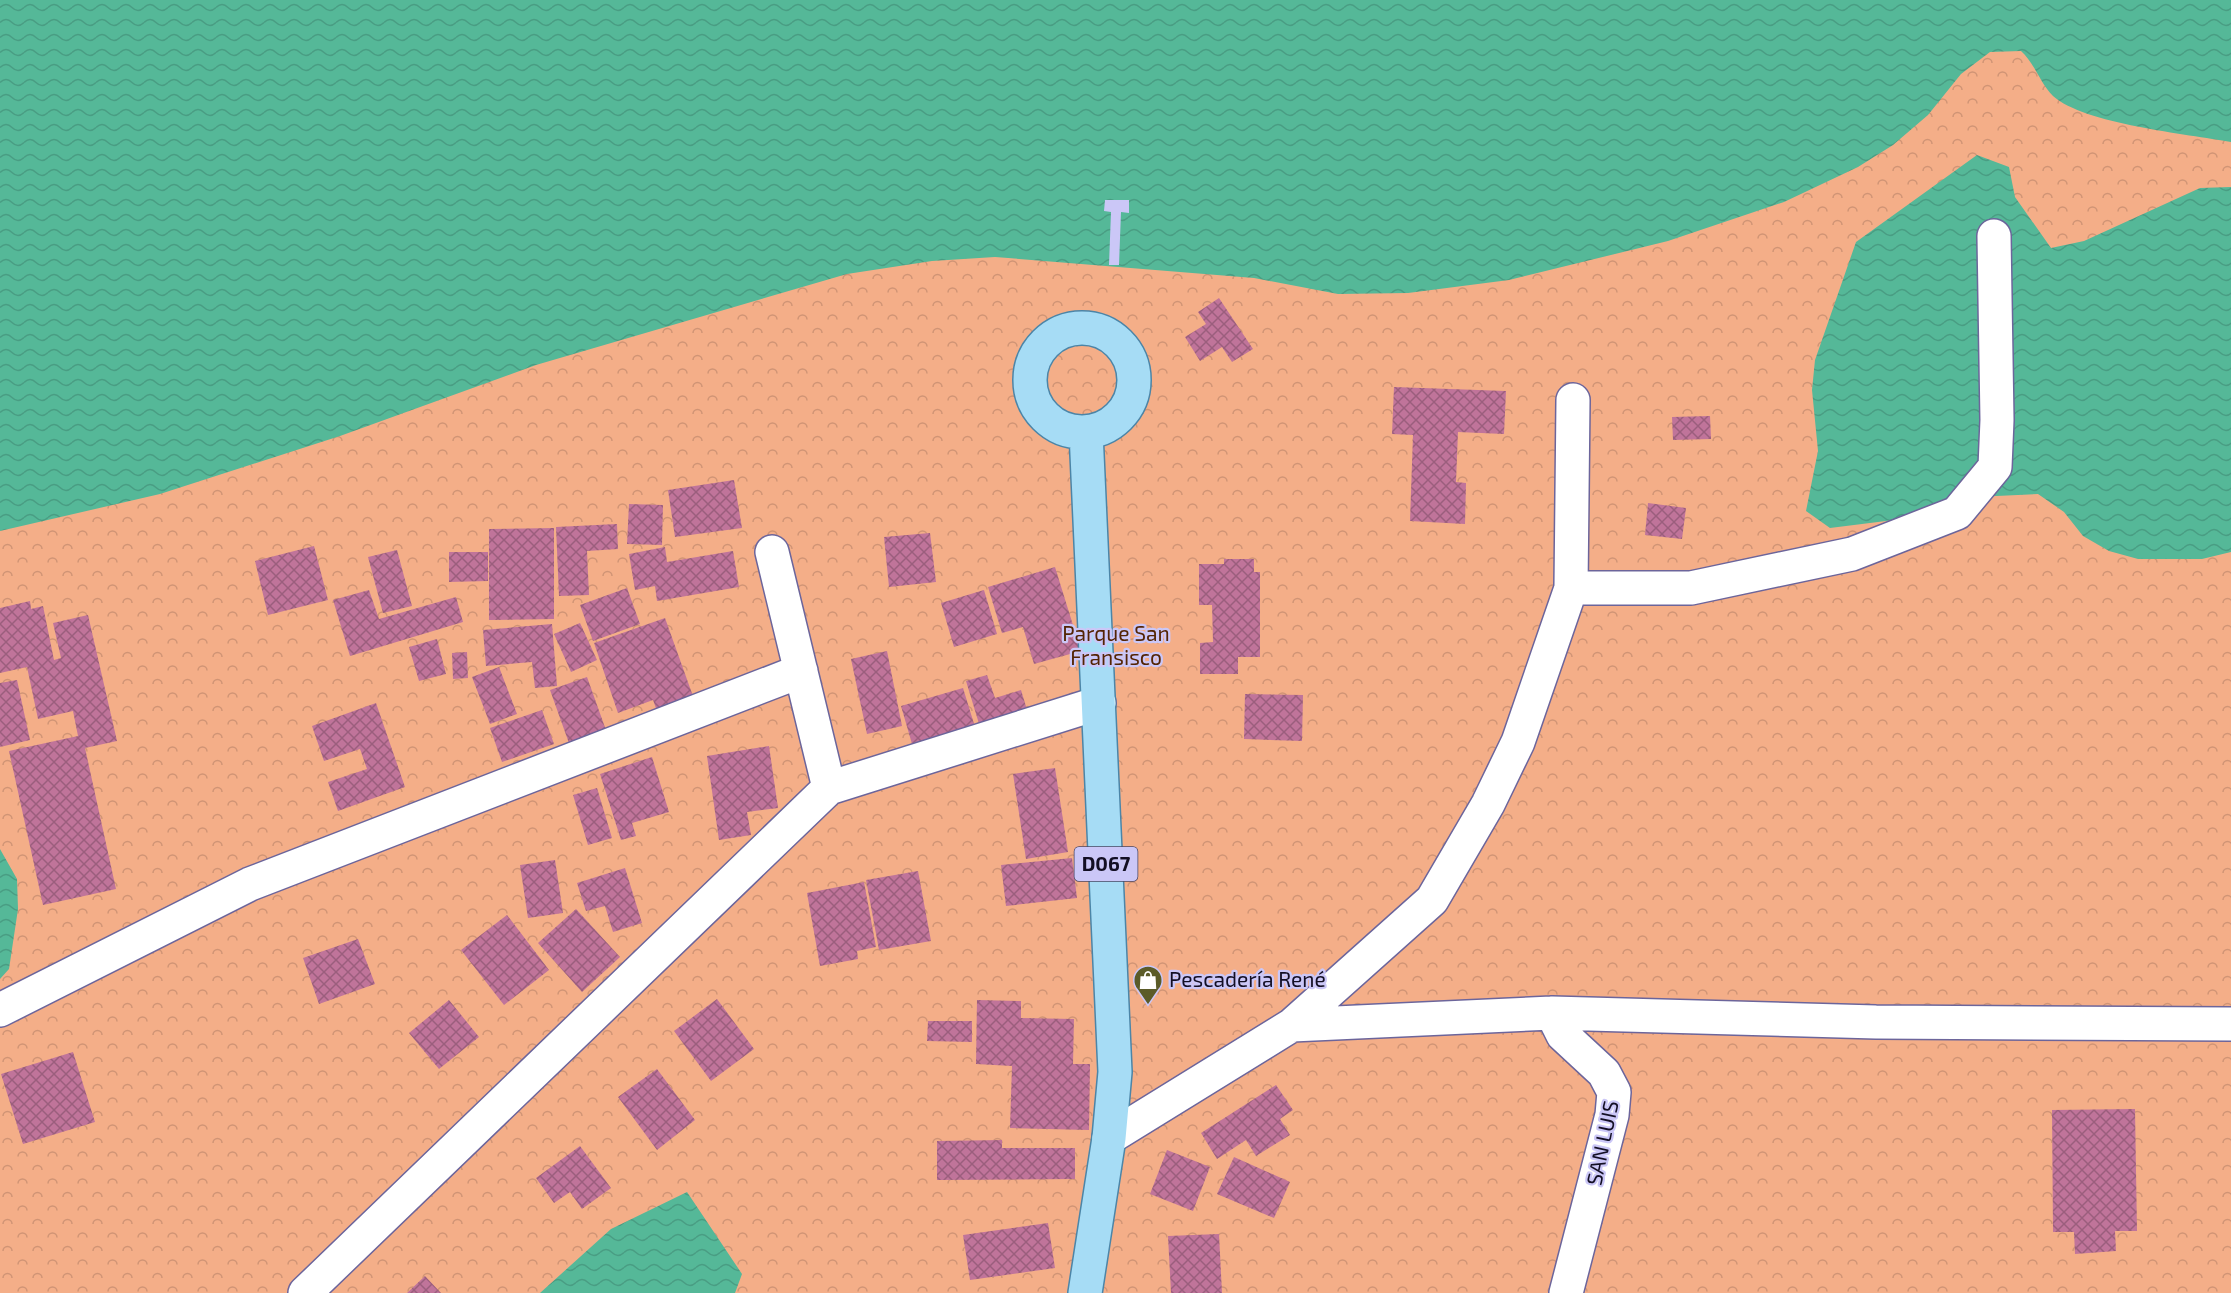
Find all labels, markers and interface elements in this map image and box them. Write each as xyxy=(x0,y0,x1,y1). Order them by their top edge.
park label: Parque San Fransisco xyxy=(1062,620,1170,669)
road number: D067 xyxy=(1074,847,1138,881)
shop icon: Pescadería René xyxy=(1132,964,1164,1006)
place label: Pescadería René xyxy=(1169,966,1326,991)
street label: SAN LUIS xyxy=(1580,1098,1623,1187)

